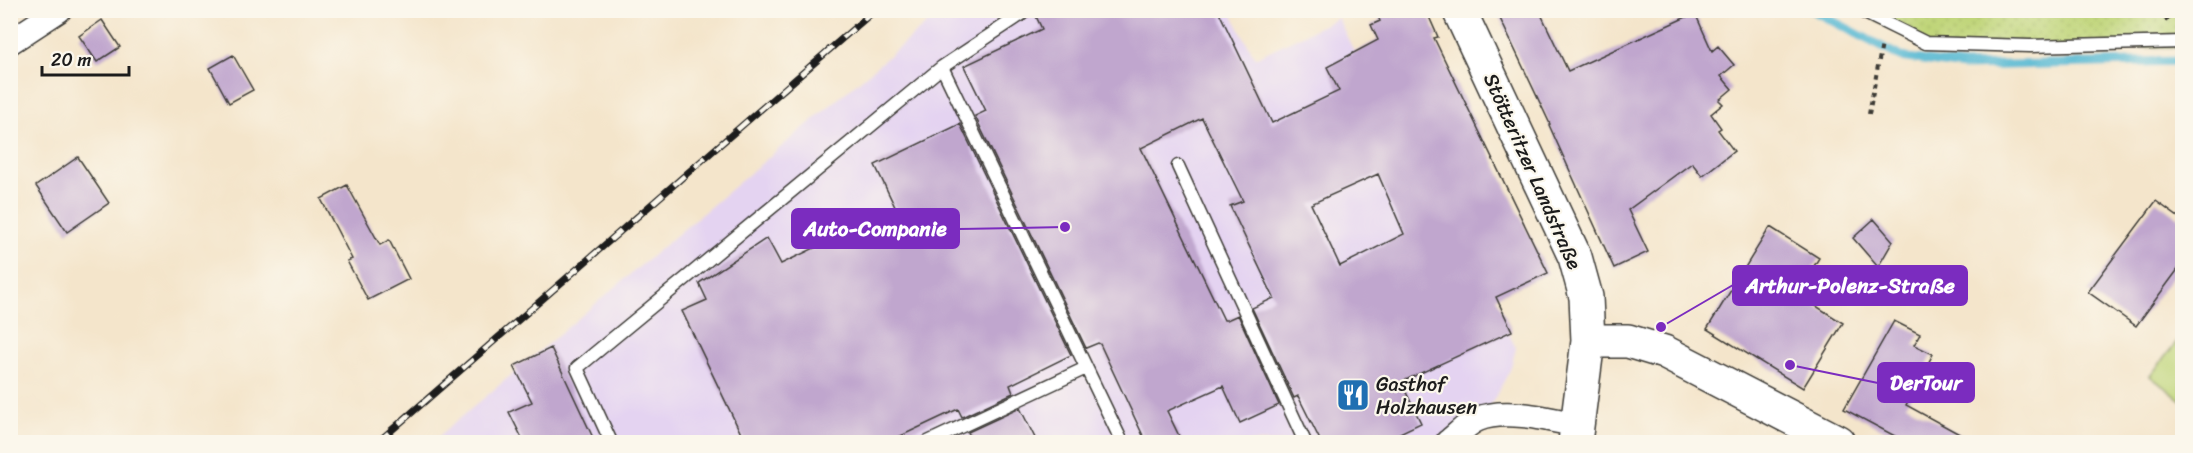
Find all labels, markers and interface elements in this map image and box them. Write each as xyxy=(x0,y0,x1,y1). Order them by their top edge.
scale bar xyxy=(42,39,129,77)
text: 20 m xyxy=(51,44,91,76)
street label: Stötteritzer Landstraße xyxy=(1473,67,1592,276)
callout: Auto-Companie xyxy=(792,209,959,248)
text: Auto-Companie xyxy=(802,210,947,248)
callout: Arthur-Polenz-Straße xyxy=(1733,266,1967,305)
text: Arthur-Polenz-Straße xyxy=(1744,267,1955,305)
callout: DerTour xyxy=(1878,363,1974,402)
text: DerTour xyxy=(1890,364,1964,402)
place label: Gasthof Holzhausen xyxy=(1376,367,1477,425)
restaurant icon: Gasthof Holzhausen xyxy=(1335,377,1371,413)

